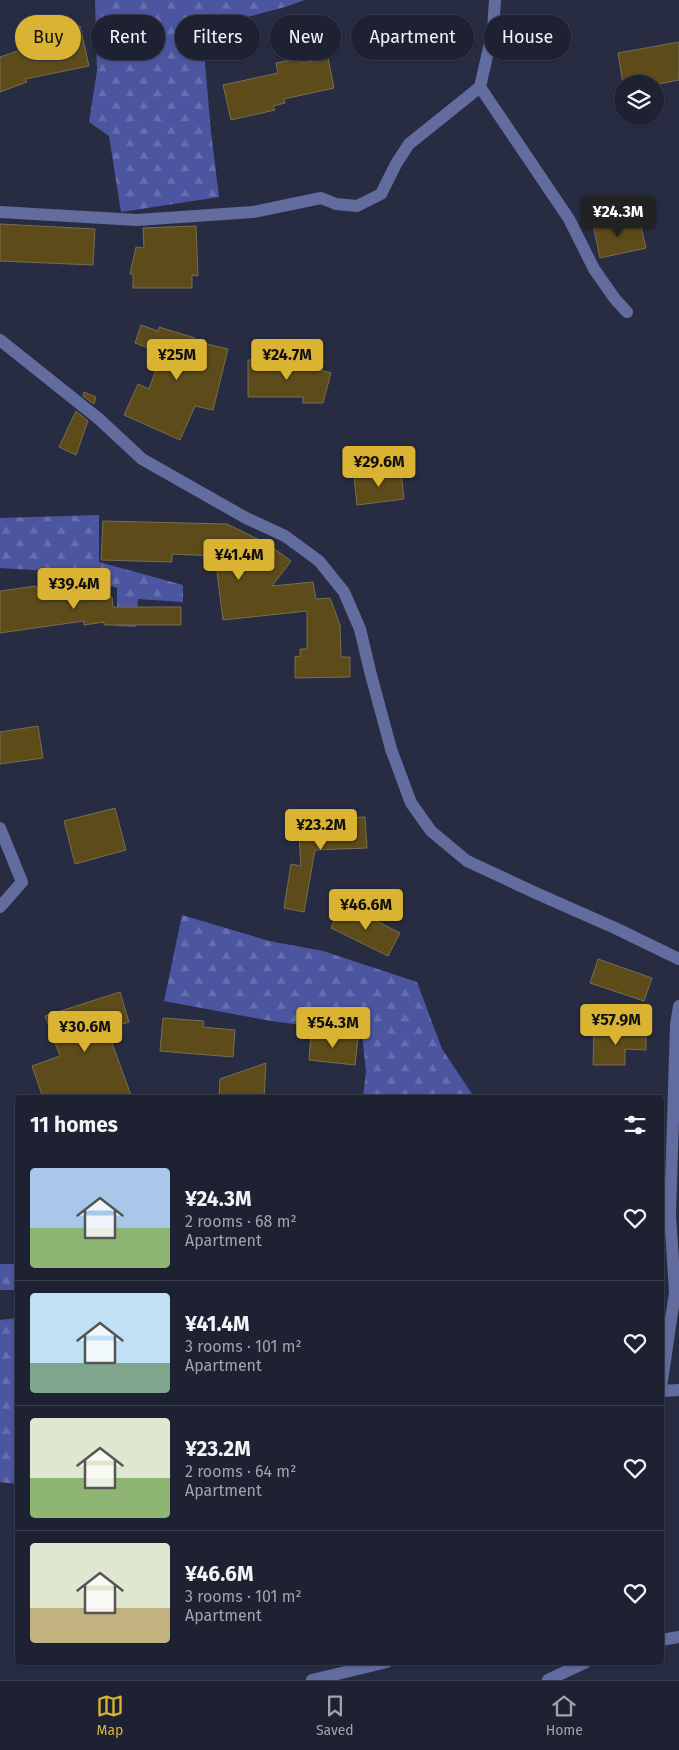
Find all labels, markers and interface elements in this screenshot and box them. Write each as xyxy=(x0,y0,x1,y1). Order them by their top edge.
chip: Buy xyxy=(15,15,81,60)
chip: Rent xyxy=(91,15,165,60)
chip: Filters xyxy=(175,15,260,60)
chip: New xyxy=(270,15,341,60)
chip: Apartment xyxy=(351,15,474,60)
chip: House xyxy=(484,15,571,60)
map controls xyxy=(614,75,664,125)
button: layers xyxy=(614,75,664,125)
pin: ¥24.3M xyxy=(577,196,659,238)
text: ¥24.3M xyxy=(593,202,643,221)
pin: ¥25M xyxy=(147,338,207,381)
pin: ¥24.7M xyxy=(246,338,328,381)
text: ¥25M xyxy=(158,345,196,364)
text: ¥24.7M xyxy=(262,345,312,364)
pin: ¥29.6M xyxy=(338,446,420,488)
text: ¥29.6M xyxy=(353,452,405,471)
pin: ¥41.4M xyxy=(198,538,280,581)
text: ¥41.4M xyxy=(214,545,264,564)
pin: ¥39.4M xyxy=(33,568,115,610)
text: ¥39.4M xyxy=(48,574,100,593)
pin: ¥23.2M xyxy=(280,808,362,851)
text: ¥23.2M xyxy=(296,815,346,834)
pin: ¥46.6M xyxy=(325,888,407,931)
text: ¥46.6M xyxy=(340,895,392,914)
pin: ¥57.9M xyxy=(575,1004,657,1046)
pin: ¥54.3M xyxy=(292,1006,374,1049)
pin: ¥30.6M xyxy=(44,1010,126,1053)
text: ¥57.9M xyxy=(591,1010,641,1029)
text: ¥54.3M xyxy=(307,1013,359,1032)
text: ¥30.6M xyxy=(59,1017,111,1036)
icon: filters xyxy=(621,1111,649,1139)
text: 11 homes xyxy=(30,1112,118,1138)
text: ¥24.3M xyxy=(185,1186,252,1212)
icon: home xyxy=(70,1188,130,1248)
icon: heart xyxy=(621,1204,649,1232)
text: 2 rooms · 68 m² xyxy=(185,1212,297,1231)
text: Apartment xyxy=(185,1231,262,1250)
text: ¥41.4M xyxy=(185,1311,250,1337)
icon: home xyxy=(70,1313,130,1373)
icon: heart xyxy=(621,1329,649,1357)
text: 3 rooms · 101 m² xyxy=(185,1337,302,1356)
text: Apartment xyxy=(185,1356,262,1375)
text: ¥23.2M xyxy=(185,1436,251,1462)
icon: home xyxy=(70,1438,130,1498)
icon: heart xyxy=(621,1454,649,1482)
text: 2 rooms · 64 m² xyxy=(185,1462,296,1481)
text: Apartment xyxy=(185,1481,262,1500)
text: ¥46.6M xyxy=(185,1561,253,1587)
icon: home xyxy=(70,1563,130,1623)
icon: heart xyxy=(621,1579,649,1607)
text: 3 rooms · 101 m² xyxy=(185,1587,302,1606)
text: Apartment xyxy=(185,1606,262,1625)
tab: Map xyxy=(96,1692,124,1739)
tab: Saved xyxy=(316,1692,354,1739)
tab: Home xyxy=(546,1692,583,1739)

